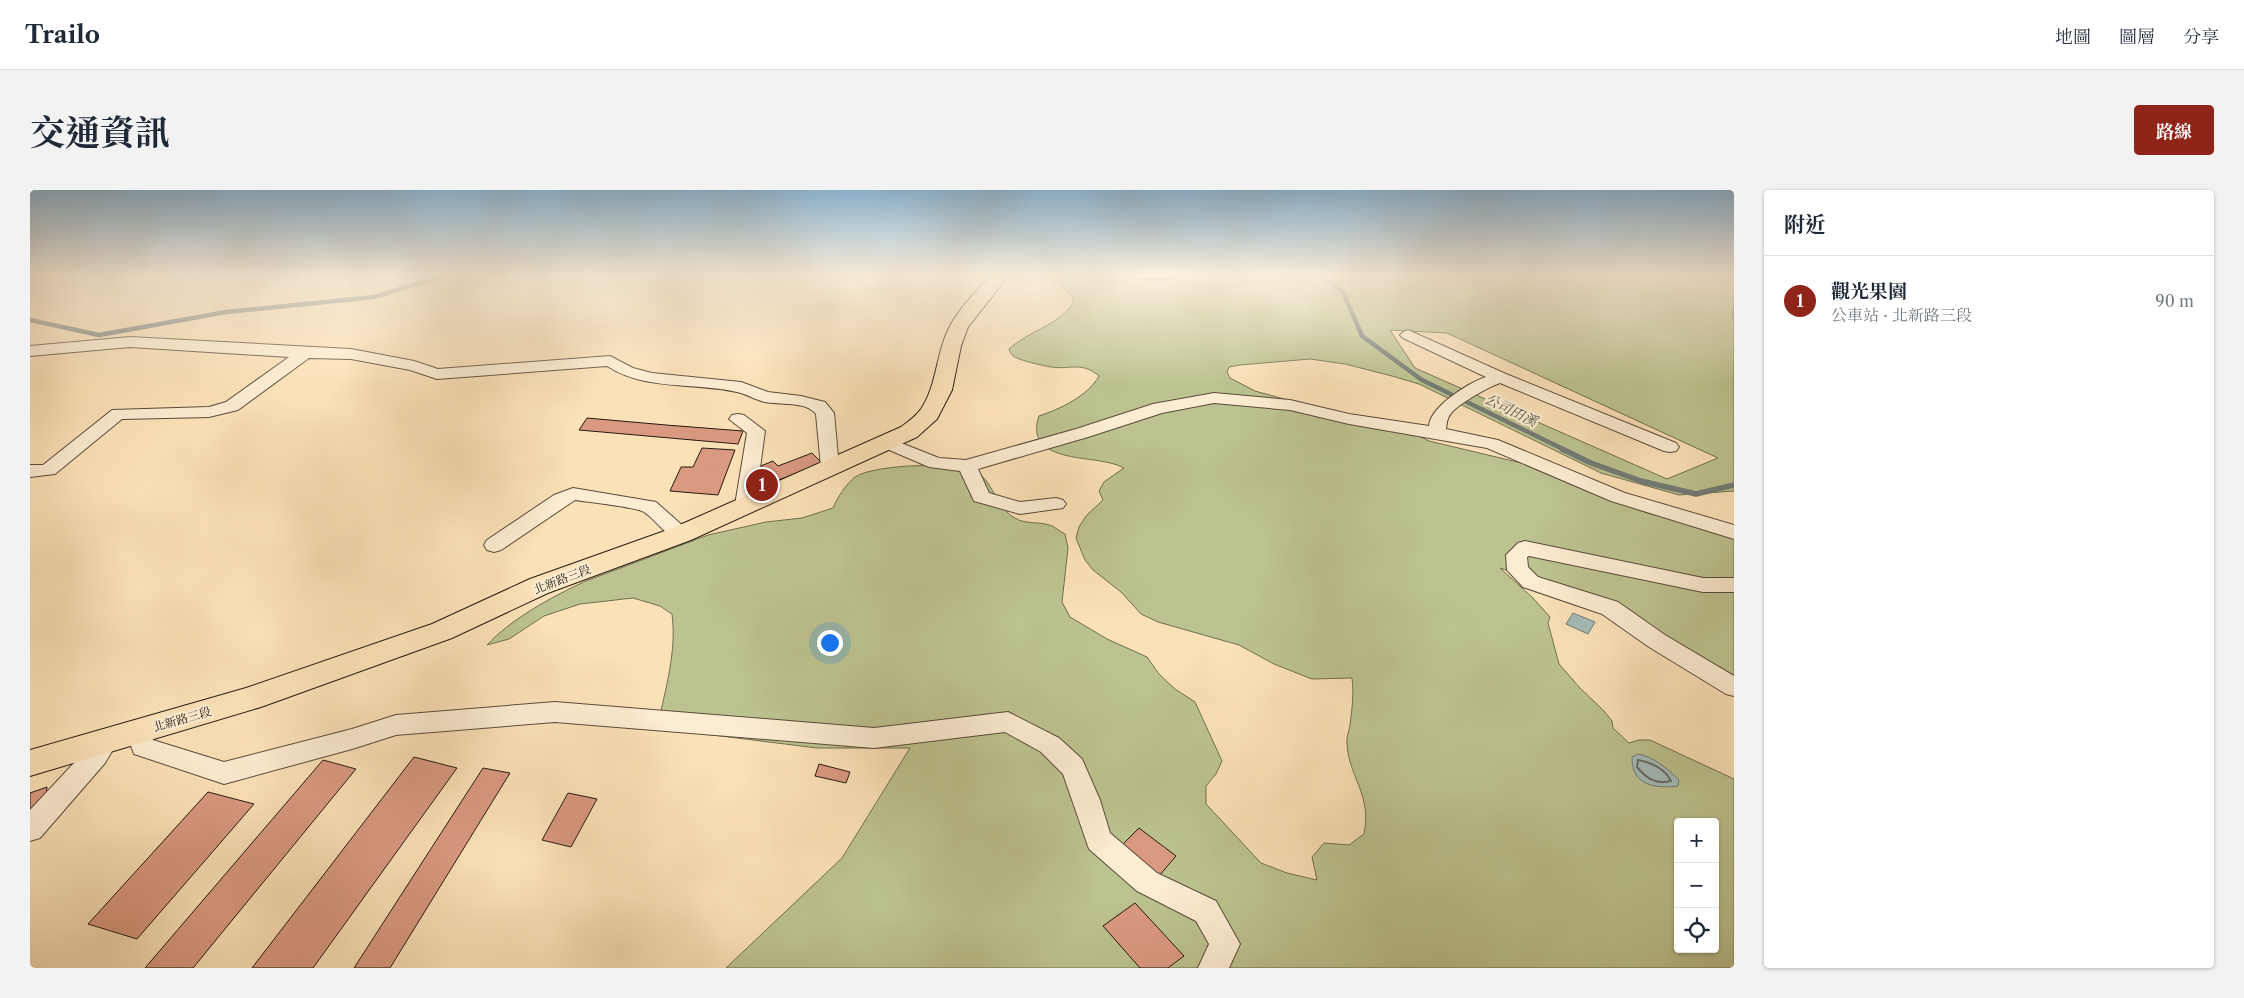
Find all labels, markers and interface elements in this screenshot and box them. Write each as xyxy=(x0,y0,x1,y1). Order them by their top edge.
text: Trailo xyxy=(25,20,100,49)
text: 地圖 xyxy=(2055,26,2091,48)
text: 圖層 xyxy=(2119,26,2155,48)
text: 分享 xyxy=(2183,26,2219,48)
button: 路線 xyxy=(2134,105,2214,155)
text: 交通資訊 xyxy=(30,111,170,154)
text: 附近 xyxy=(1784,212,1826,237)
text: 觀光果園 xyxy=(1831,280,1907,303)
text: 1 xyxy=(1796,291,1804,311)
text: 90 m xyxy=(2155,291,2194,311)
text: 公車站 · 北新路三段 xyxy=(1831,305,1972,325)
water label: 公司田溪 xyxy=(1482,390,1542,431)
pin: 1 xyxy=(746,466,778,504)
street label: 北新路三段 xyxy=(531,561,593,597)
your location xyxy=(817,630,843,656)
street label: 北新路三段 xyxy=(151,704,213,734)
map controls xyxy=(1674,818,1719,953)
button: + xyxy=(1674,818,1719,863)
button: − xyxy=(1674,863,1719,908)
button: locate xyxy=(1674,908,1719,953)

